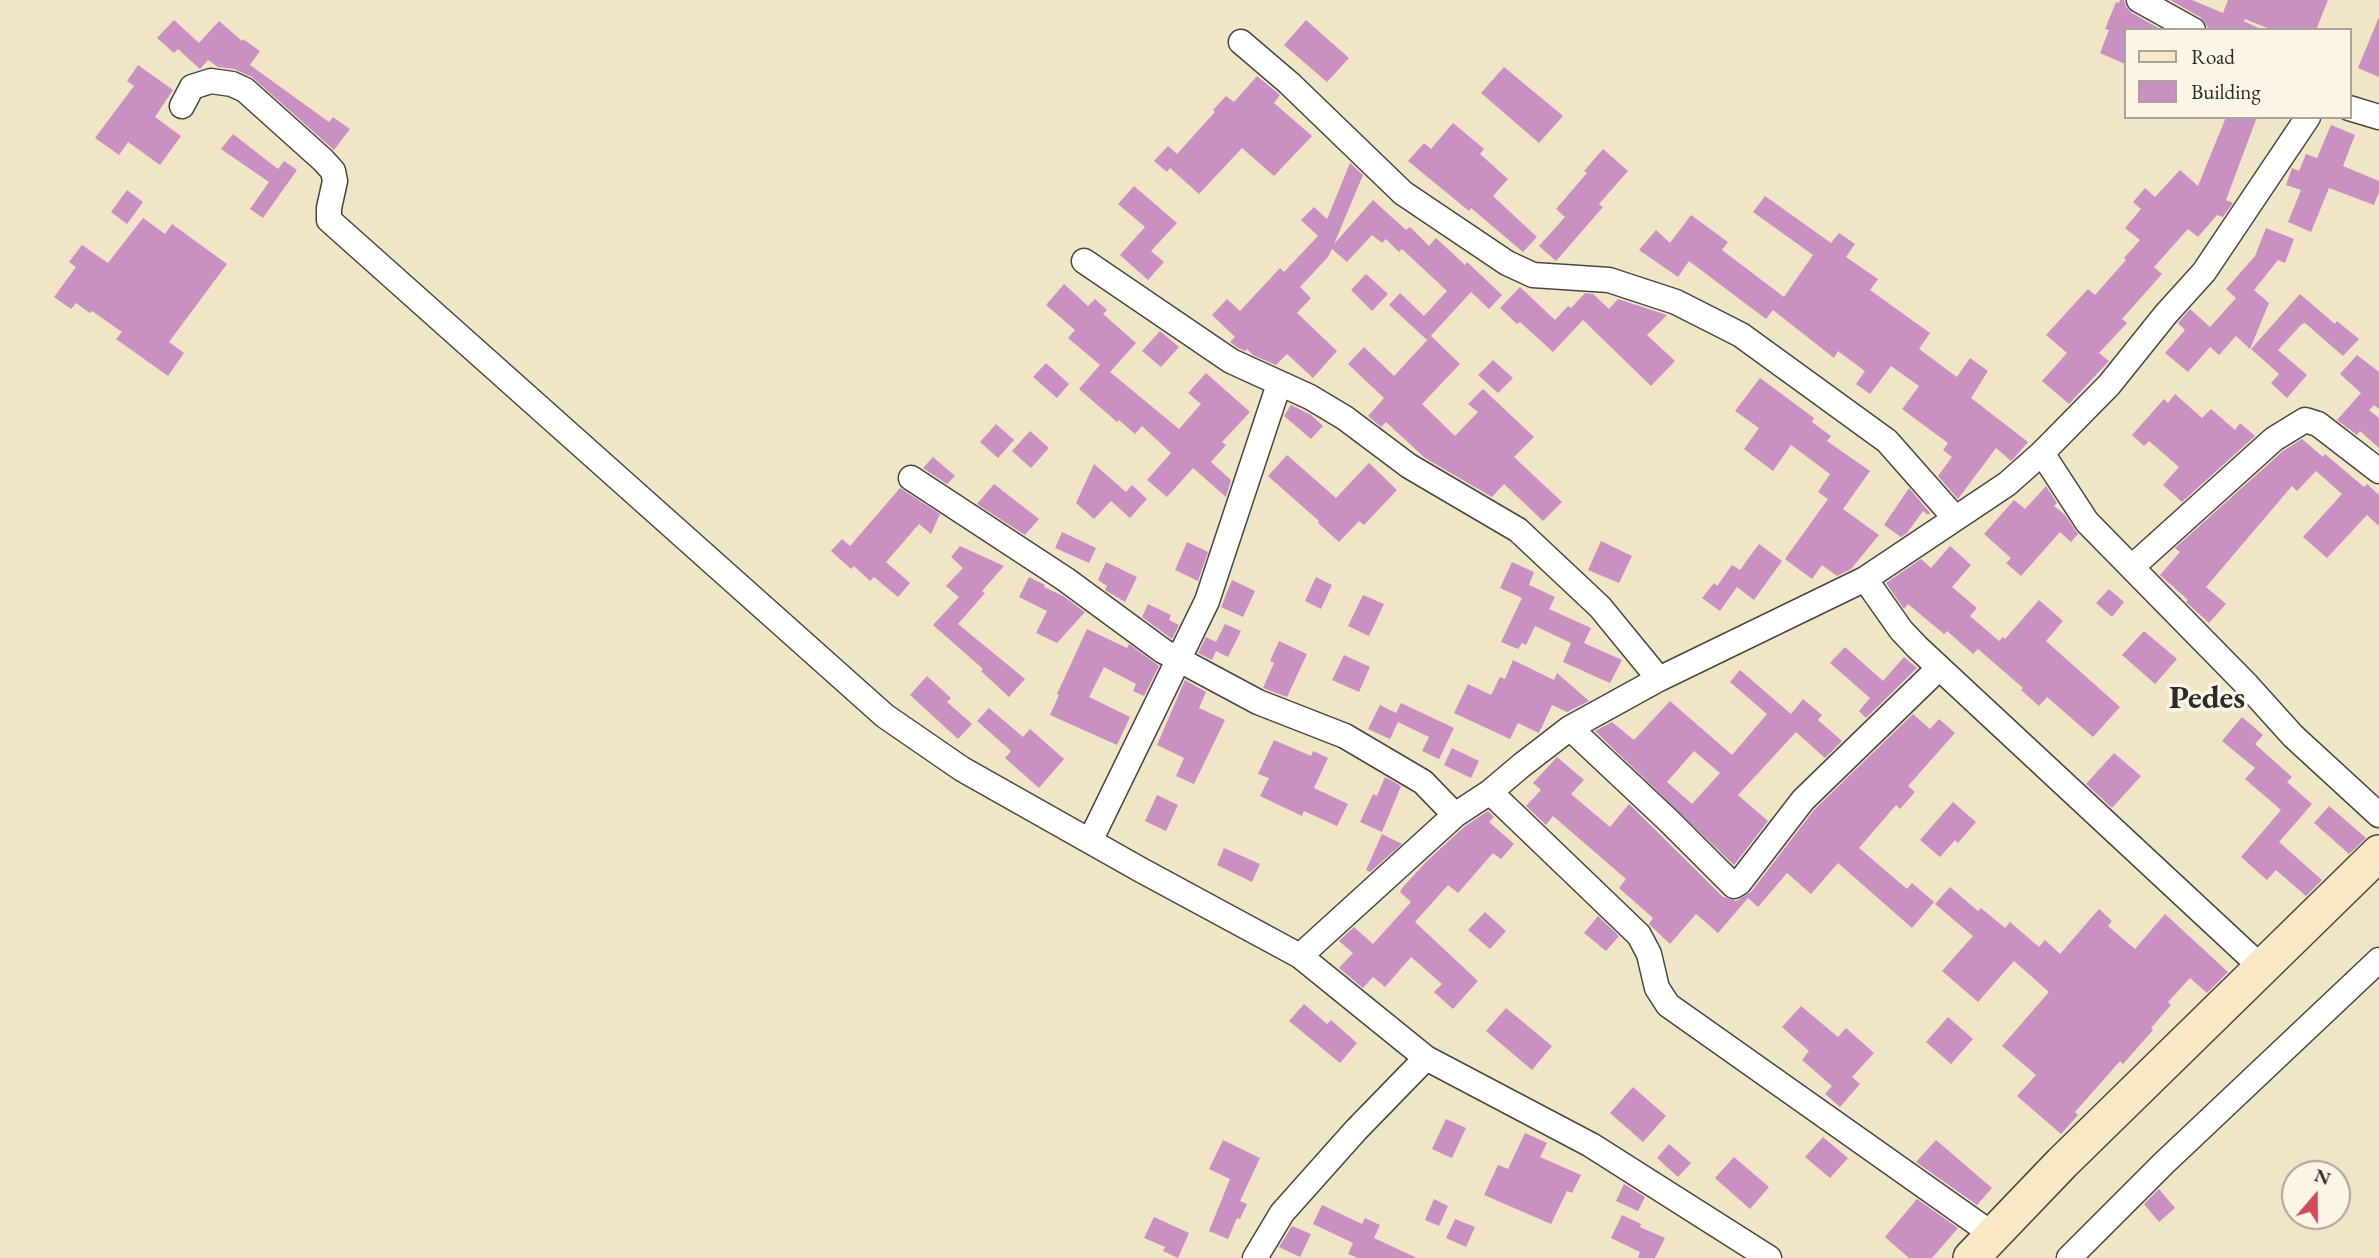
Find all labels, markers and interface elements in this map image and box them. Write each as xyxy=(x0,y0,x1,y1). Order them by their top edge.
legend xyxy=(2124,28,2351,119)
text: Road xyxy=(2191,43,2235,70)
text: Building xyxy=(2191,78,2261,105)
district label: Pedes xyxy=(2169,679,2245,719)
north arrow xyxy=(2281,1160,2351,1230)
text: N xyxy=(2311,1162,2334,1191)

